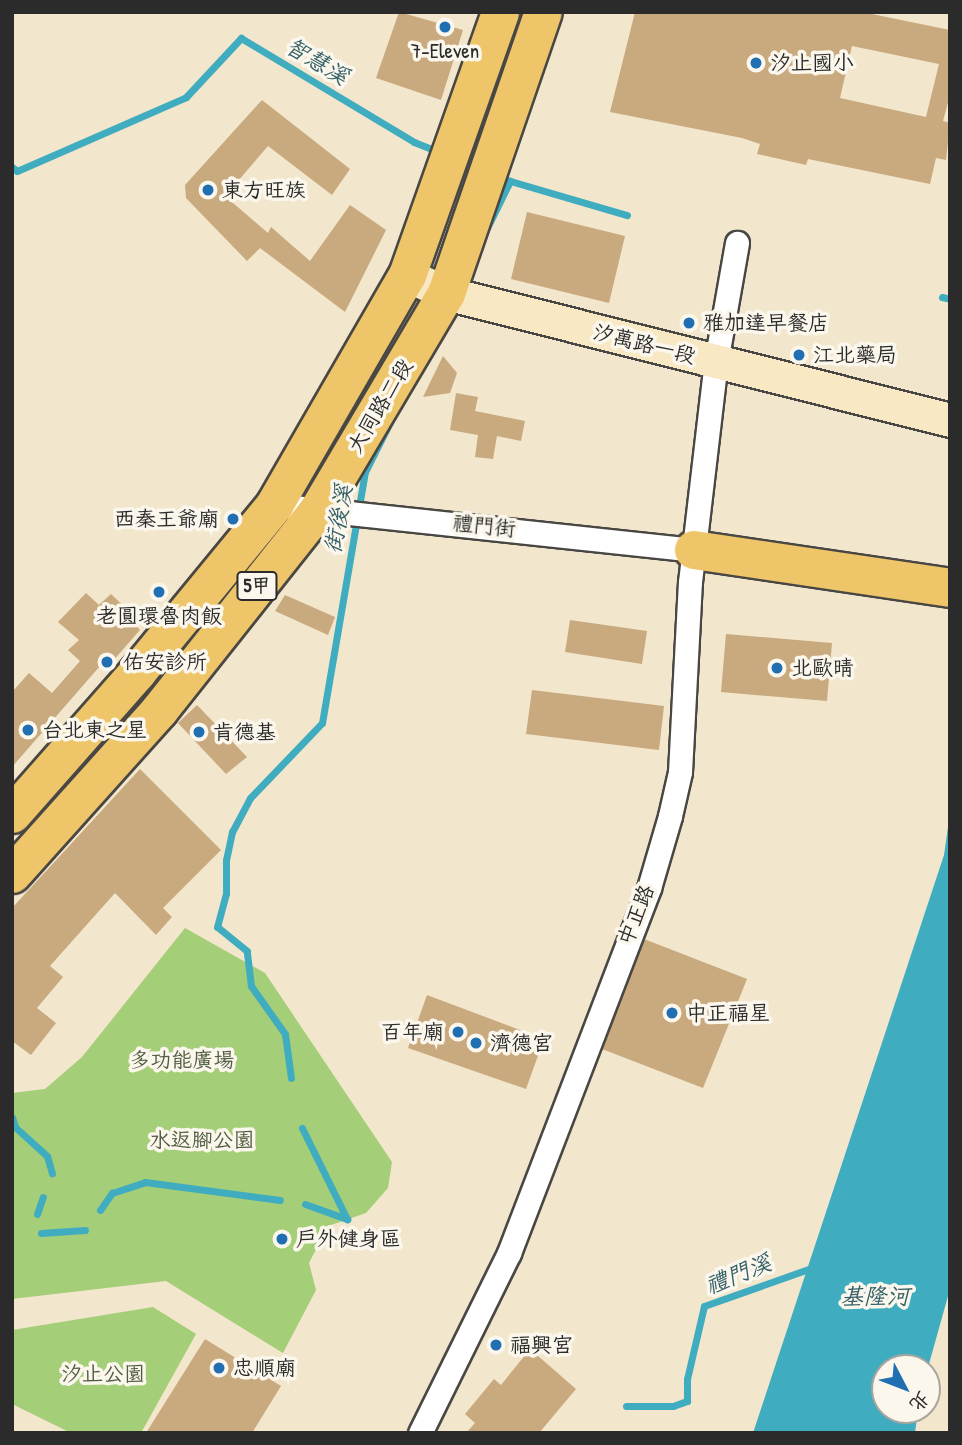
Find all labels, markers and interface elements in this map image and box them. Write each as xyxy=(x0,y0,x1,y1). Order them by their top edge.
marker: 7-Eleven xyxy=(437,19,453,35)
water label: 智慧溪 xyxy=(280,31,354,91)
place label: 7-Eleven xyxy=(411,38,479,64)
place label: 汐止國小 xyxy=(770,50,854,76)
marker: 汐止國小 xyxy=(748,55,764,71)
place label: 東方旺族 xyxy=(222,177,306,203)
marker: 東方旺族 xyxy=(200,182,216,198)
place label: 雅加達早餐店 xyxy=(703,310,829,336)
marker: 雅加達早餐店 xyxy=(681,315,697,331)
street label: 汐萬路一段 xyxy=(590,319,698,369)
place label: 江北藥局 xyxy=(813,342,897,368)
marker: 江北藥局 xyxy=(791,347,807,363)
street label: 大同路二段 xyxy=(342,355,418,457)
water label: 街後溪 xyxy=(318,483,358,555)
place label: 西秦王爺廟 xyxy=(114,506,219,532)
street label: 禮門街 xyxy=(451,510,517,542)
marker: 西秦王爺廟 xyxy=(225,511,241,527)
road number: 5甲 xyxy=(236,570,278,601)
marker: 老圓環魯肉飯 xyxy=(151,584,167,600)
place label: 老圓環魯肉飯 xyxy=(96,603,222,629)
place label: 佑安診所 xyxy=(123,649,207,675)
marker: 佑安診所 xyxy=(97,652,117,672)
place label: 北歐晴 xyxy=(791,655,854,681)
marker: 北歐晴 xyxy=(769,660,785,676)
place label: 台北東之星 xyxy=(42,717,147,743)
place label: 肯德基 xyxy=(213,719,276,745)
marker: 台北東之星 xyxy=(20,722,36,738)
marker: 肯德基 xyxy=(191,724,207,740)
street label: 中正路 xyxy=(613,881,659,949)
place label: 中正福星 xyxy=(686,1000,770,1026)
marker: 中正福星 xyxy=(664,1005,680,1021)
place label: 百年廟 xyxy=(381,1019,444,1045)
marker: 百年廟 xyxy=(450,1024,466,1040)
place label: 濟德宮 xyxy=(490,1030,553,1056)
marker: 濟德宮 xyxy=(468,1035,484,1051)
park label: 多功能廣場 xyxy=(130,1047,234,1073)
park label: 水返腳公園 xyxy=(150,1127,254,1153)
place label: 戶外健身區 xyxy=(296,1226,401,1252)
marker: 戶外健身區 xyxy=(274,1231,290,1247)
water label: 禮門溪 xyxy=(701,1248,775,1300)
water label: 基隆河 xyxy=(841,1282,909,1310)
place label: 福興宮 xyxy=(510,1332,573,1358)
marker: 福興宮 xyxy=(488,1337,504,1353)
north arrow xyxy=(871,1354,941,1424)
place label: 忠順廟 xyxy=(233,1355,296,1381)
marker: 忠順廟 xyxy=(211,1360,227,1376)
park label: 汐止公園 xyxy=(61,1361,145,1387)
text: 北 xyxy=(904,1386,936,1417)

